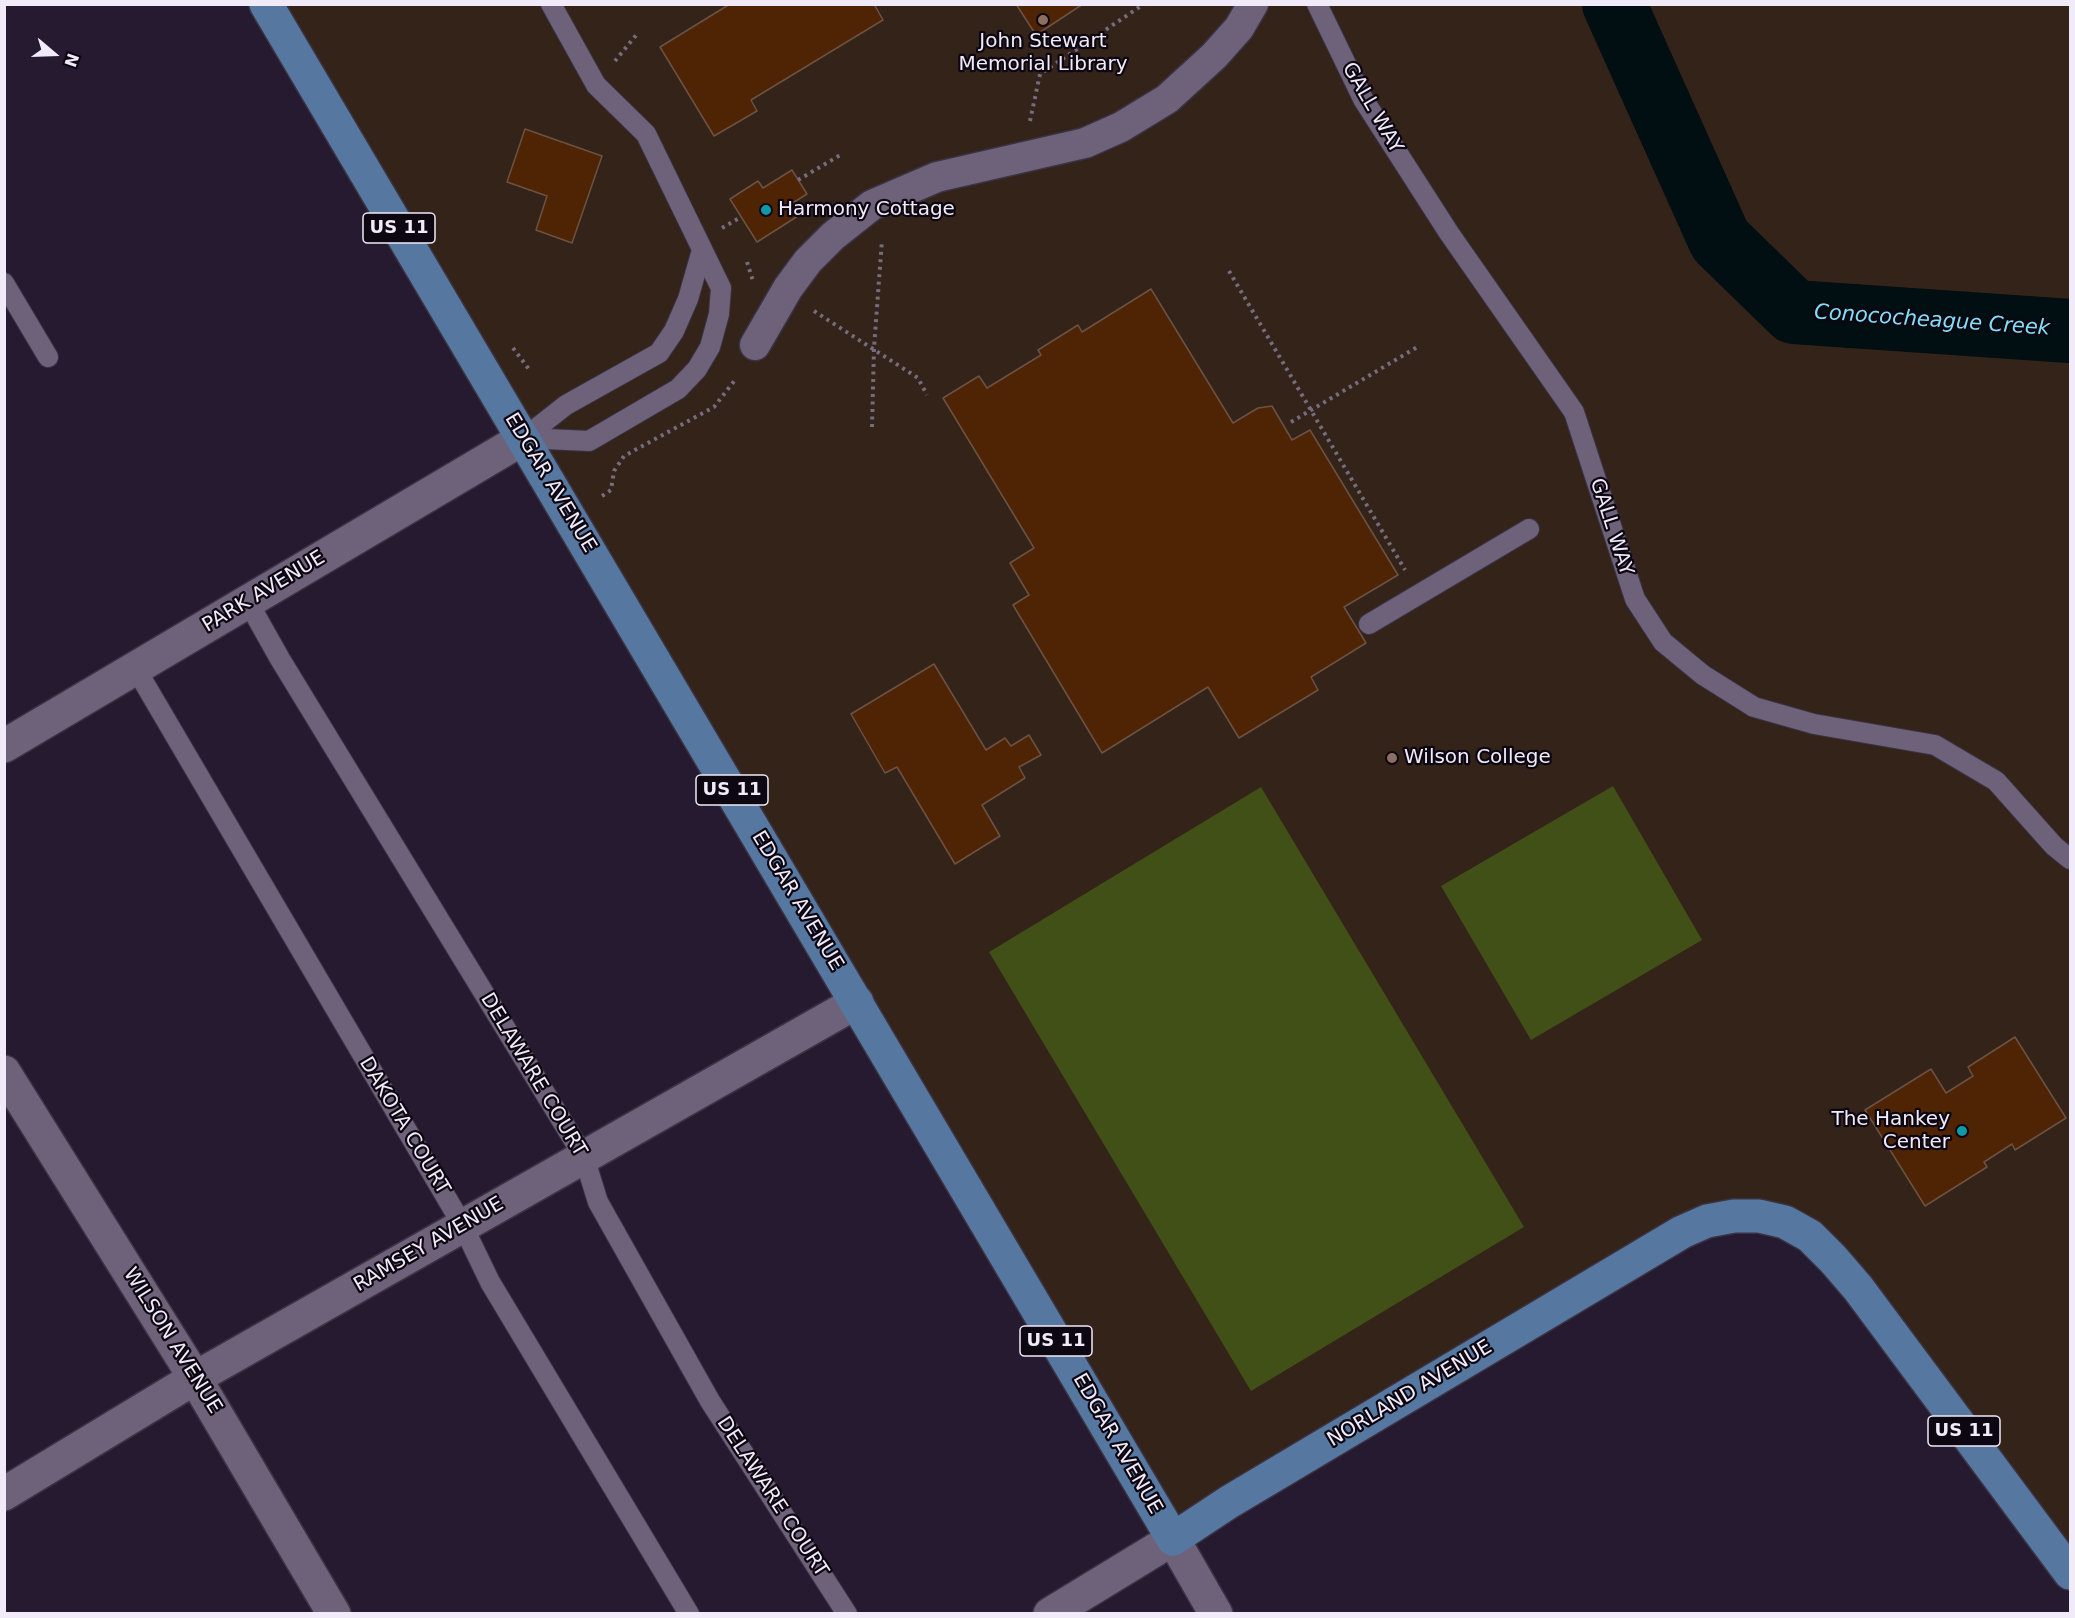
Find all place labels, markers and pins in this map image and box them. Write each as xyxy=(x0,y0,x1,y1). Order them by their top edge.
marker: John Stewart Memorial Library xyxy=(1036,13,1050,27)
place label: John Stewart Memorial Library xyxy=(958,30,1128,77)
place label: Harmony Cottage xyxy=(778,198,955,222)
marker: Harmony Cottage xyxy=(759,203,773,217)
place label: Wilson College xyxy=(1404,746,1551,770)
marker: Wilson College xyxy=(1385,751,1399,765)
place label: The Hankey Center xyxy=(1831,1108,1950,1155)
marker: The Hankey Center xyxy=(1955,1124,1969,1138)

